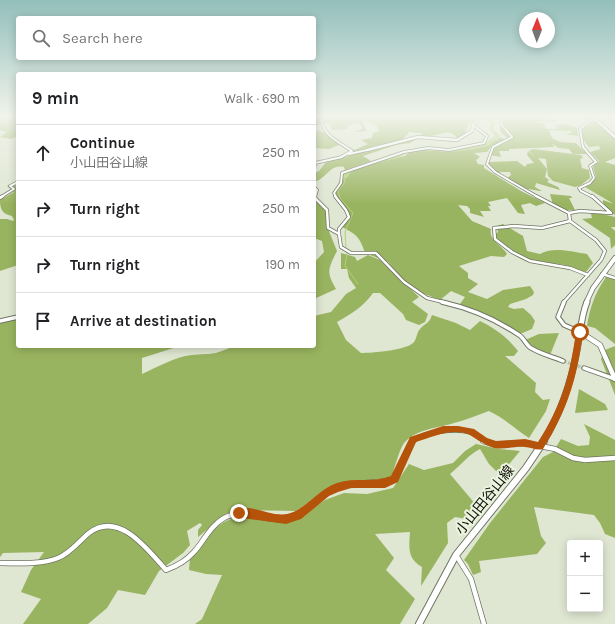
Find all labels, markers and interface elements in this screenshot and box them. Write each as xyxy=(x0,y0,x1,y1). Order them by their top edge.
north arrow xyxy=(519,12,555,48)
search box xyxy=(16,16,316,60)
icon: search xyxy=(30,27,52,49)
text: Search here xyxy=(62,29,143,47)
text: 9 min xyxy=(32,88,79,108)
text: Walk · 690 m xyxy=(224,91,300,106)
text: Continue xyxy=(70,134,135,152)
icon: ahead xyxy=(32,142,54,164)
text: 250 m xyxy=(262,145,300,160)
text: 小山田谷山線 xyxy=(70,155,148,170)
icon: right xyxy=(32,198,54,220)
text: Turn right xyxy=(70,200,140,218)
text: 250 m xyxy=(262,201,300,216)
icon: right xyxy=(32,254,54,276)
text: Turn right xyxy=(70,256,140,274)
text: 190 m xyxy=(265,257,300,272)
icon: arrive xyxy=(32,310,54,332)
text: Arrive at destination xyxy=(70,312,217,330)
route start xyxy=(571,323,589,341)
street label: 小山田谷山線 xyxy=(452,462,518,538)
route end xyxy=(230,504,248,522)
map controls xyxy=(567,540,603,612)
button: + xyxy=(567,540,603,576)
button: − xyxy=(567,576,603,612)

